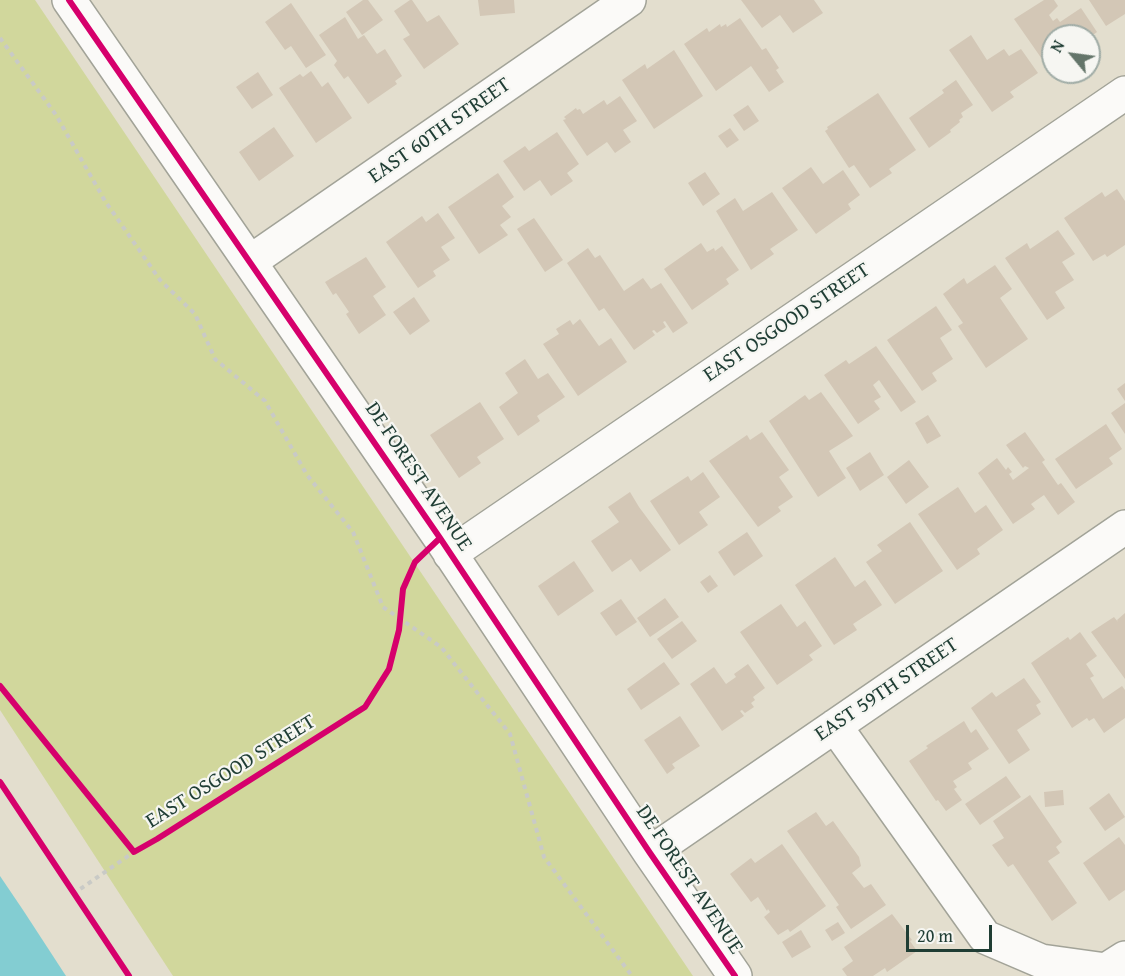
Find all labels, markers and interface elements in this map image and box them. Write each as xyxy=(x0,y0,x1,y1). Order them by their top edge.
north arrow xyxy=(1041,24,1101,84)
text: N xyxy=(1044,36,1070,57)
street label: EAST 60TH STREET xyxy=(364,73,516,189)
street label: EAST OSGOOD STREET xyxy=(699,258,875,388)
street label: DE FOREST AVENUE xyxy=(359,398,477,556)
street label: EAST 59TH STREET xyxy=(810,633,964,747)
street label: EAST OSGOOD STREET xyxy=(141,710,321,834)
street label: DE FOREST AVENUE xyxy=(630,801,748,959)
scale bar xyxy=(909,913,994,951)
text: 20 m xyxy=(917,922,953,949)

